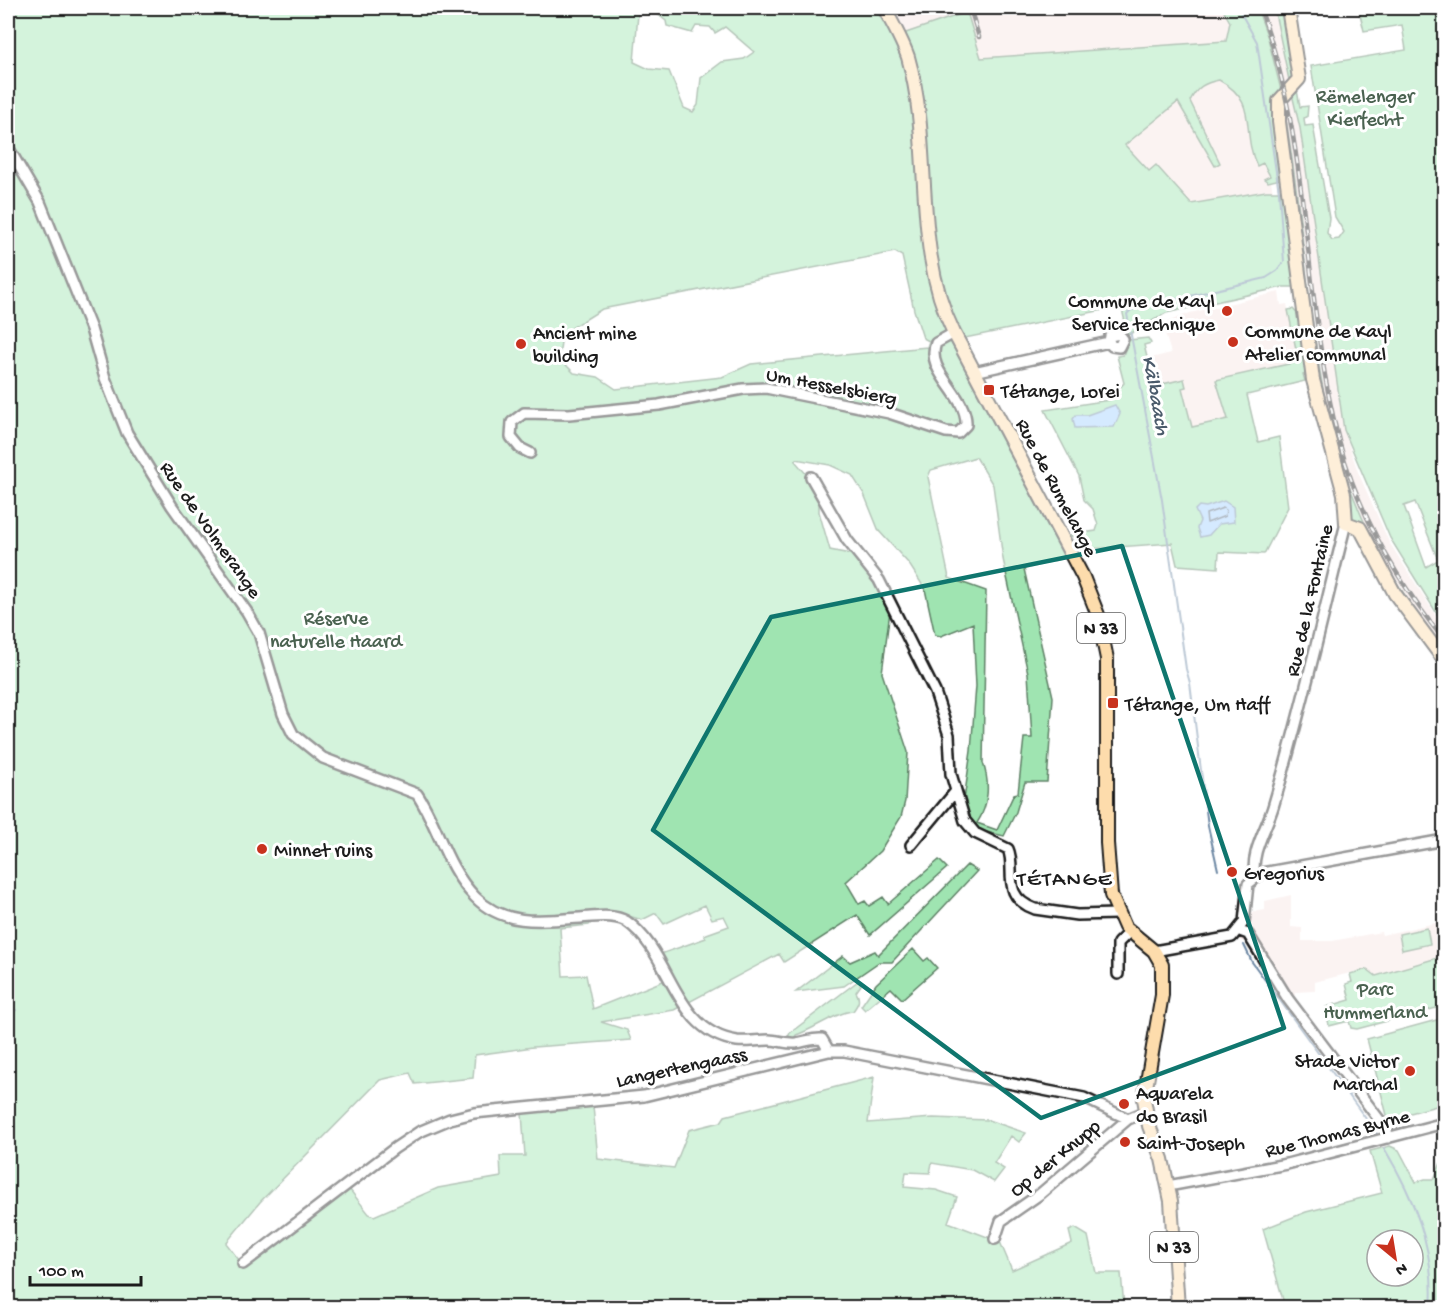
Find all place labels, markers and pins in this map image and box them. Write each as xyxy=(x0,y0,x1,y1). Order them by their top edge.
place label: Commune de Kayl Service technique xyxy=(1068,292,1216,338)
marker: Commune de Kayl Service technique xyxy=(1220,304,1234,318)
place label: Commune de Kayl Atelier communal xyxy=(1245,322,1392,368)
place label: Ancient mine building xyxy=(533,324,637,370)
marker: Commune de Kayl Atelier communal xyxy=(1226,335,1240,349)
marker: Ancient mine building xyxy=(514,337,528,351)
place label: Tétange, Lorei xyxy=(1000,382,1120,405)
marker: Tétange, Lorei xyxy=(982,383,996,397)
place label: Tétange, Um Haff xyxy=(1124,695,1272,718)
marker: Tétange, Um Haff xyxy=(1106,696,1120,710)
place label: Minnet ruins xyxy=(274,841,373,864)
marker: Minnet ruins xyxy=(255,842,269,856)
place label: Gregorius xyxy=(1244,864,1325,887)
marker: Gregorius xyxy=(1225,865,1239,879)
place label: Stade Victor Marchal xyxy=(1295,1052,1400,1098)
marker: Stade Victor Marchal xyxy=(1403,1064,1417,1078)
place label: Aquarela do Brasil xyxy=(1136,1084,1214,1130)
marker: Aquarela do Brasil xyxy=(1117,1097,1131,1111)
place label: Saint-Joseph xyxy=(1137,1134,1245,1157)
marker: Saint-Joseph xyxy=(1118,1135,1132,1149)

